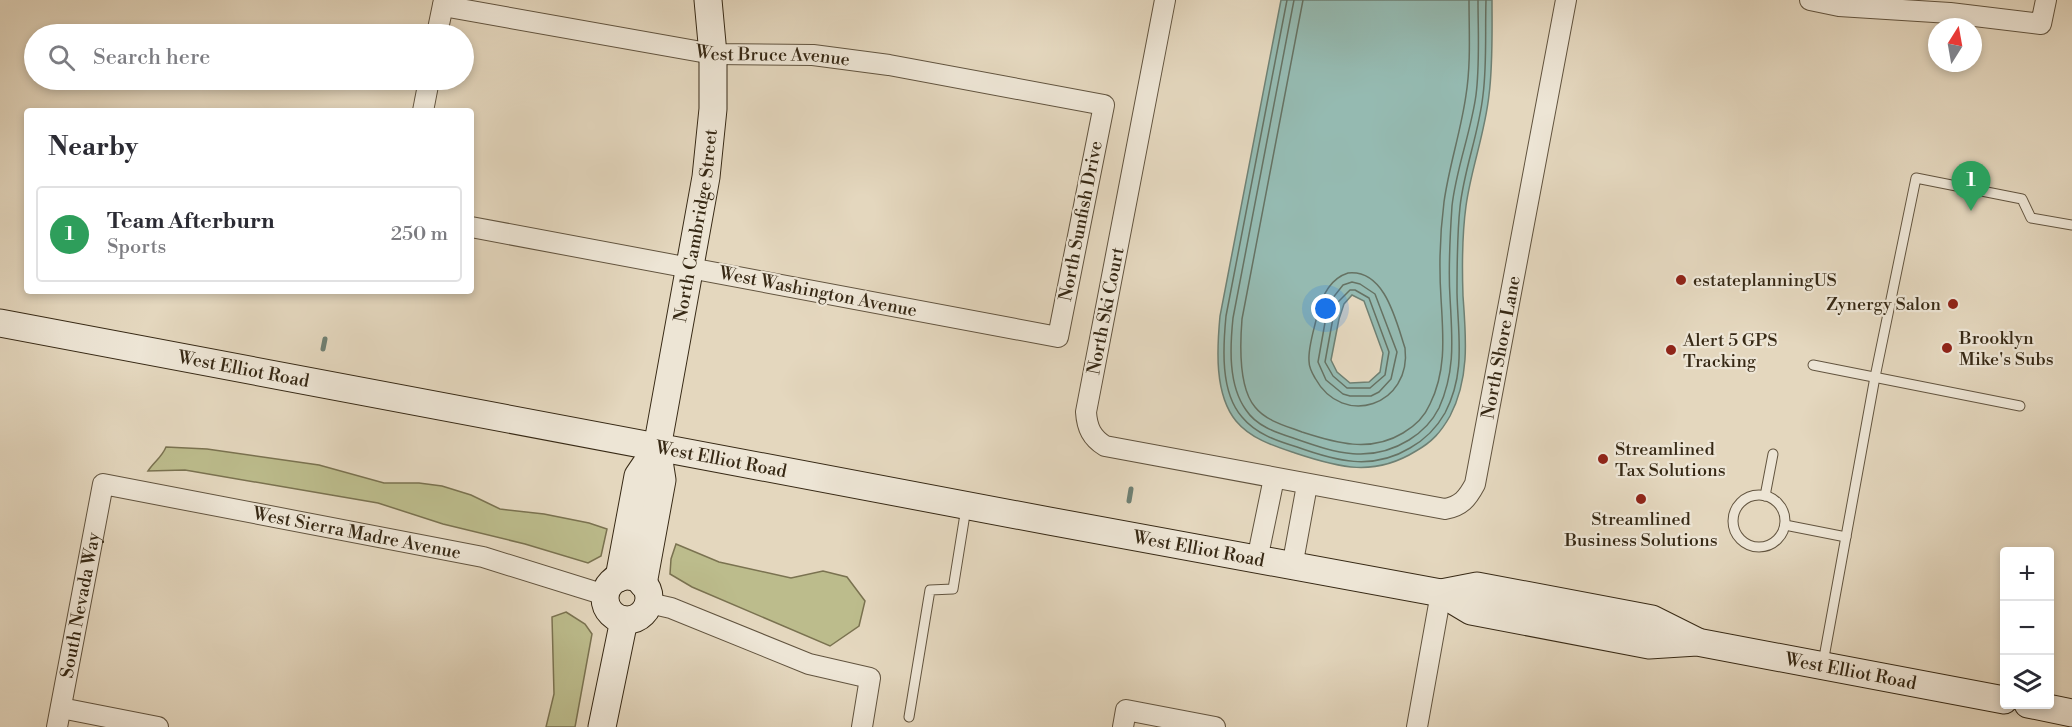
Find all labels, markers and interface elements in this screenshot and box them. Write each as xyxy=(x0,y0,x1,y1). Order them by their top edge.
north arrow xyxy=(1928,18,1982,72)
search box xyxy=(24,24,474,90)
street label: West Bruce Avenue xyxy=(693,39,851,71)
icon: search xyxy=(45,41,78,74)
text: Search here xyxy=(93,44,210,71)
street label: North Cambridge Street xyxy=(668,127,722,324)
text: Nearby xyxy=(48,131,138,163)
street label: North Sunfish Drive xyxy=(1054,139,1108,303)
pin: 1 xyxy=(1952,162,1990,211)
text: Team Afterburn xyxy=(107,208,275,235)
text: 1 xyxy=(65,222,74,247)
text: 250 m xyxy=(391,222,448,247)
text: Sports xyxy=(107,235,166,260)
street label: North Ski Court xyxy=(1082,245,1130,377)
street label: West Washington Avenue xyxy=(716,261,919,322)
place label: estateplanningUS xyxy=(1693,269,1837,292)
marker: estateplanningUS xyxy=(1674,273,1688,287)
street label: North Shore Lane xyxy=(1476,274,1525,421)
place label: Zynergy Salon xyxy=(1826,293,1941,316)
your location xyxy=(1311,294,1340,323)
marker: Zynergy Salon xyxy=(1946,297,1960,311)
place label: Brooklyn Mike's Subs xyxy=(1958,327,2054,371)
place label: Alert 5 GPS Tracking xyxy=(1682,329,1778,373)
marker: Brooklyn Mike's Subs xyxy=(1940,341,1954,355)
marker: Alert 5 GPS Tracking xyxy=(1664,343,1678,357)
street label: West Elliot Road xyxy=(175,345,312,393)
street label: West Elliot Road xyxy=(653,435,790,483)
place label: Streamlined Tax Solutions xyxy=(1615,438,1726,482)
marker: Streamlined Tax Solutions xyxy=(1596,452,1610,466)
marker: Streamlined Business Solutions xyxy=(1634,492,1648,506)
street label: West Sierra Madre Avenue xyxy=(250,501,463,564)
place label: Streamlined Business Solutions xyxy=(1563,508,1718,552)
street label: West Elliot Road xyxy=(1130,525,1267,572)
street label: South Nevada Way xyxy=(55,530,105,680)
map controls xyxy=(2000,547,2054,709)
button: + xyxy=(2000,547,2054,601)
button: − xyxy=(2000,601,2054,655)
street label: West Elliot Road xyxy=(1782,647,1919,695)
button: layers xyxy=(2000,655,2054,709)

